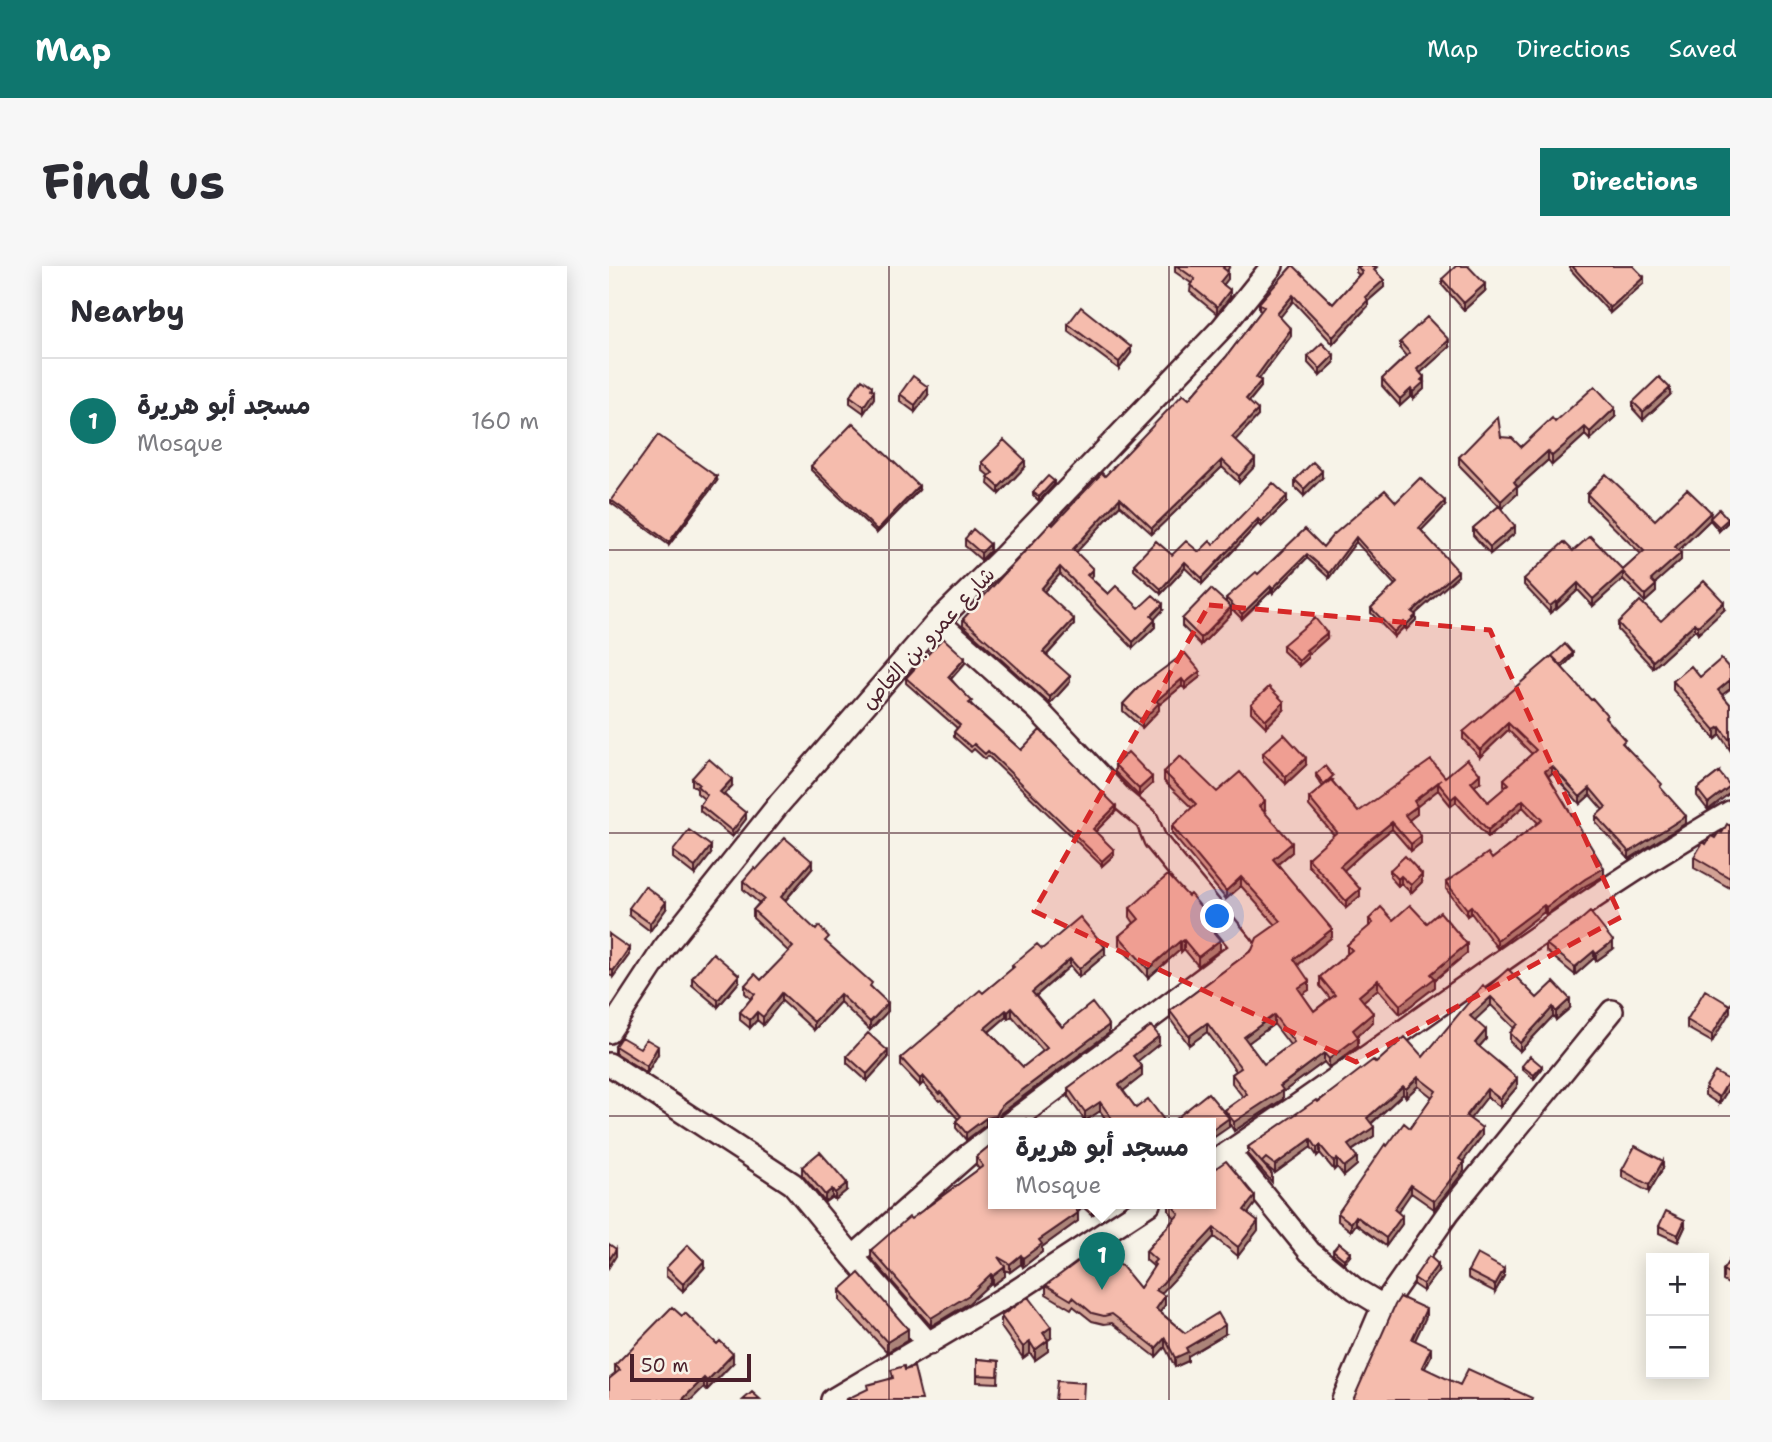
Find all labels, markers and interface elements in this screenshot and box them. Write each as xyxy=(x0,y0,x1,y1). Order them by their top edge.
text: Map xyxy=(35,27,111,72)
text: Map xyxy=(1427,33,1478,65)
text: Directions xyxy=(1516,33,1631,65)
text: Saved xyxy=(1669,33,1737,65)
button: Directions xyxy=(1540,148,1730,216)
text: Find us xyxy=(42,149,225,215)
text: Nearby xyxy=(70,291,185,332)
text: مسجد أبو هريرة xyxy=(137,387,311,422)
text: 1 xyxy=(88,406,98,436)
text: 160 m xyxy=(471,406,539,436)
text: Mosque xyxy=(137,428,223,458)
street label: شارع عمرو بن العاص xyxy=(855,561,1002,716)
your location xyxy=(1200,899,1234,933)
popup xyxy=(988,1118,1216,1209)
text: مسجد أبو هريرة xyxy=(1015,1129,1189,1164)
text: Mosque xyxy=(1015,1170,1101,1200)
pin: 1 xyxy=(1079,1232,1125,1290)
map controls xyxy=(1646,1253,1709,1379)
button: + xyxy=(1646,1253,1709,1316)
button: − xyxy=(1646,1316,1709,1379)
scale bar xyxy=(630,1351,751,1383)
text: 50 m xyxy=(641,1353,689,1378)

